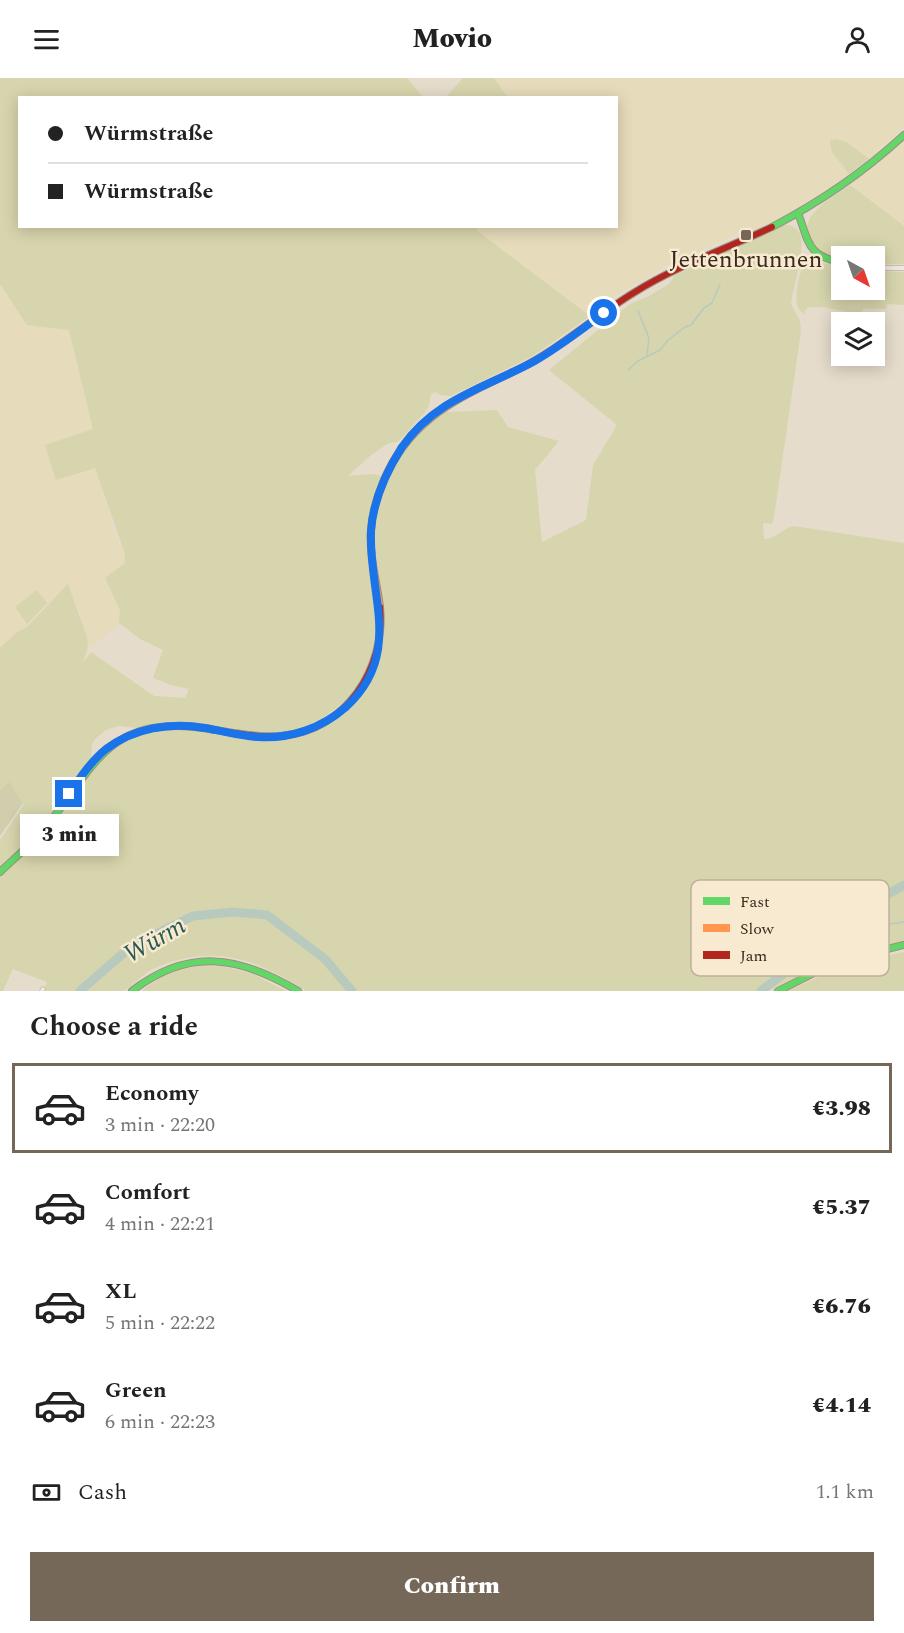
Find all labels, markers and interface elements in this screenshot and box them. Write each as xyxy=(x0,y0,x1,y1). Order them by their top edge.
text: Movio xyxy=(412,18,492,60)
icon: menu xyxy=(30,23,63,56)
icon: person xyxy=(841,23,874,56)
text: Würmstraße xyxy=(84,117,213,150)
text: Würmstraße xyxy=(84,175,213,208)
marker: Jettenbrunnen xyxy=(739,228,753,242)
place label: Jettenbrunnen xyxy=(670,242,822,278)
north arrow xyxy=(831,246,885,300)
map controls xyxy=(831,246,885,366)
route start xyxy=(590,299,617,326)
button: layers xyxy=(831,312,885,366)
route end xyxy=(55,780,82,807)
callout: 3 min xyxy=(20,815,118,857)
text: 3 min xyxy=(42,820,97,850)
legend xyxy=(691,880,889,976)
text: Fast xyxy=(740,890,770,914)
water label: Würm xyxy=(116,906,193,974)
text: Slow xyxy=(740,917,775,941)
text: Jam xyxy=(740,944,768,968)
text: Choose a ride xyxy=(30,1006,198,1048)
text: Economy xyxy=(105,1077,198,1110)
icon: car xyxy=(33,1081,87,1135)
text: €3.98 xyxy=(812,1092,871,1125)
text: 3 min · 22:20 xyxy=(105,1110,215,1140)
text: Comfort xyxy=(105,1176,190,1209)
icon: car xyxy=(33,1180,87,1234)
text: €5.37 xyxy=(812,1191,871,1224)
text: 4 min · 22:21 xyxy=(105,1209,215,1239)
text: XL xyxy=(105,1275,136,1308)
icon: car xyxy=(33,1279,87,1333)
text: €6.76 xyxy=(812,1290,871,1323)
text: 5 min · 22:22 xyxy=(105,1308,215,1338)
text: Green xyxy=(105,1374,167,1407)
icon: car xyxy=(33,1378,87,1432)
text: €4.14 xyxy=(812,1389,871,1422)
text: 6 min · 22:23 xyxy=(105,1407,215,1437)
icon: cash xyxy=(30,1476,63,1509)
text: Cash xyxy=(78,1476,127,1509)
text: 1.1 km xyxy=(816,1477,874,1507)
button: Confirm xyxy=(30,1552,874,1621)

